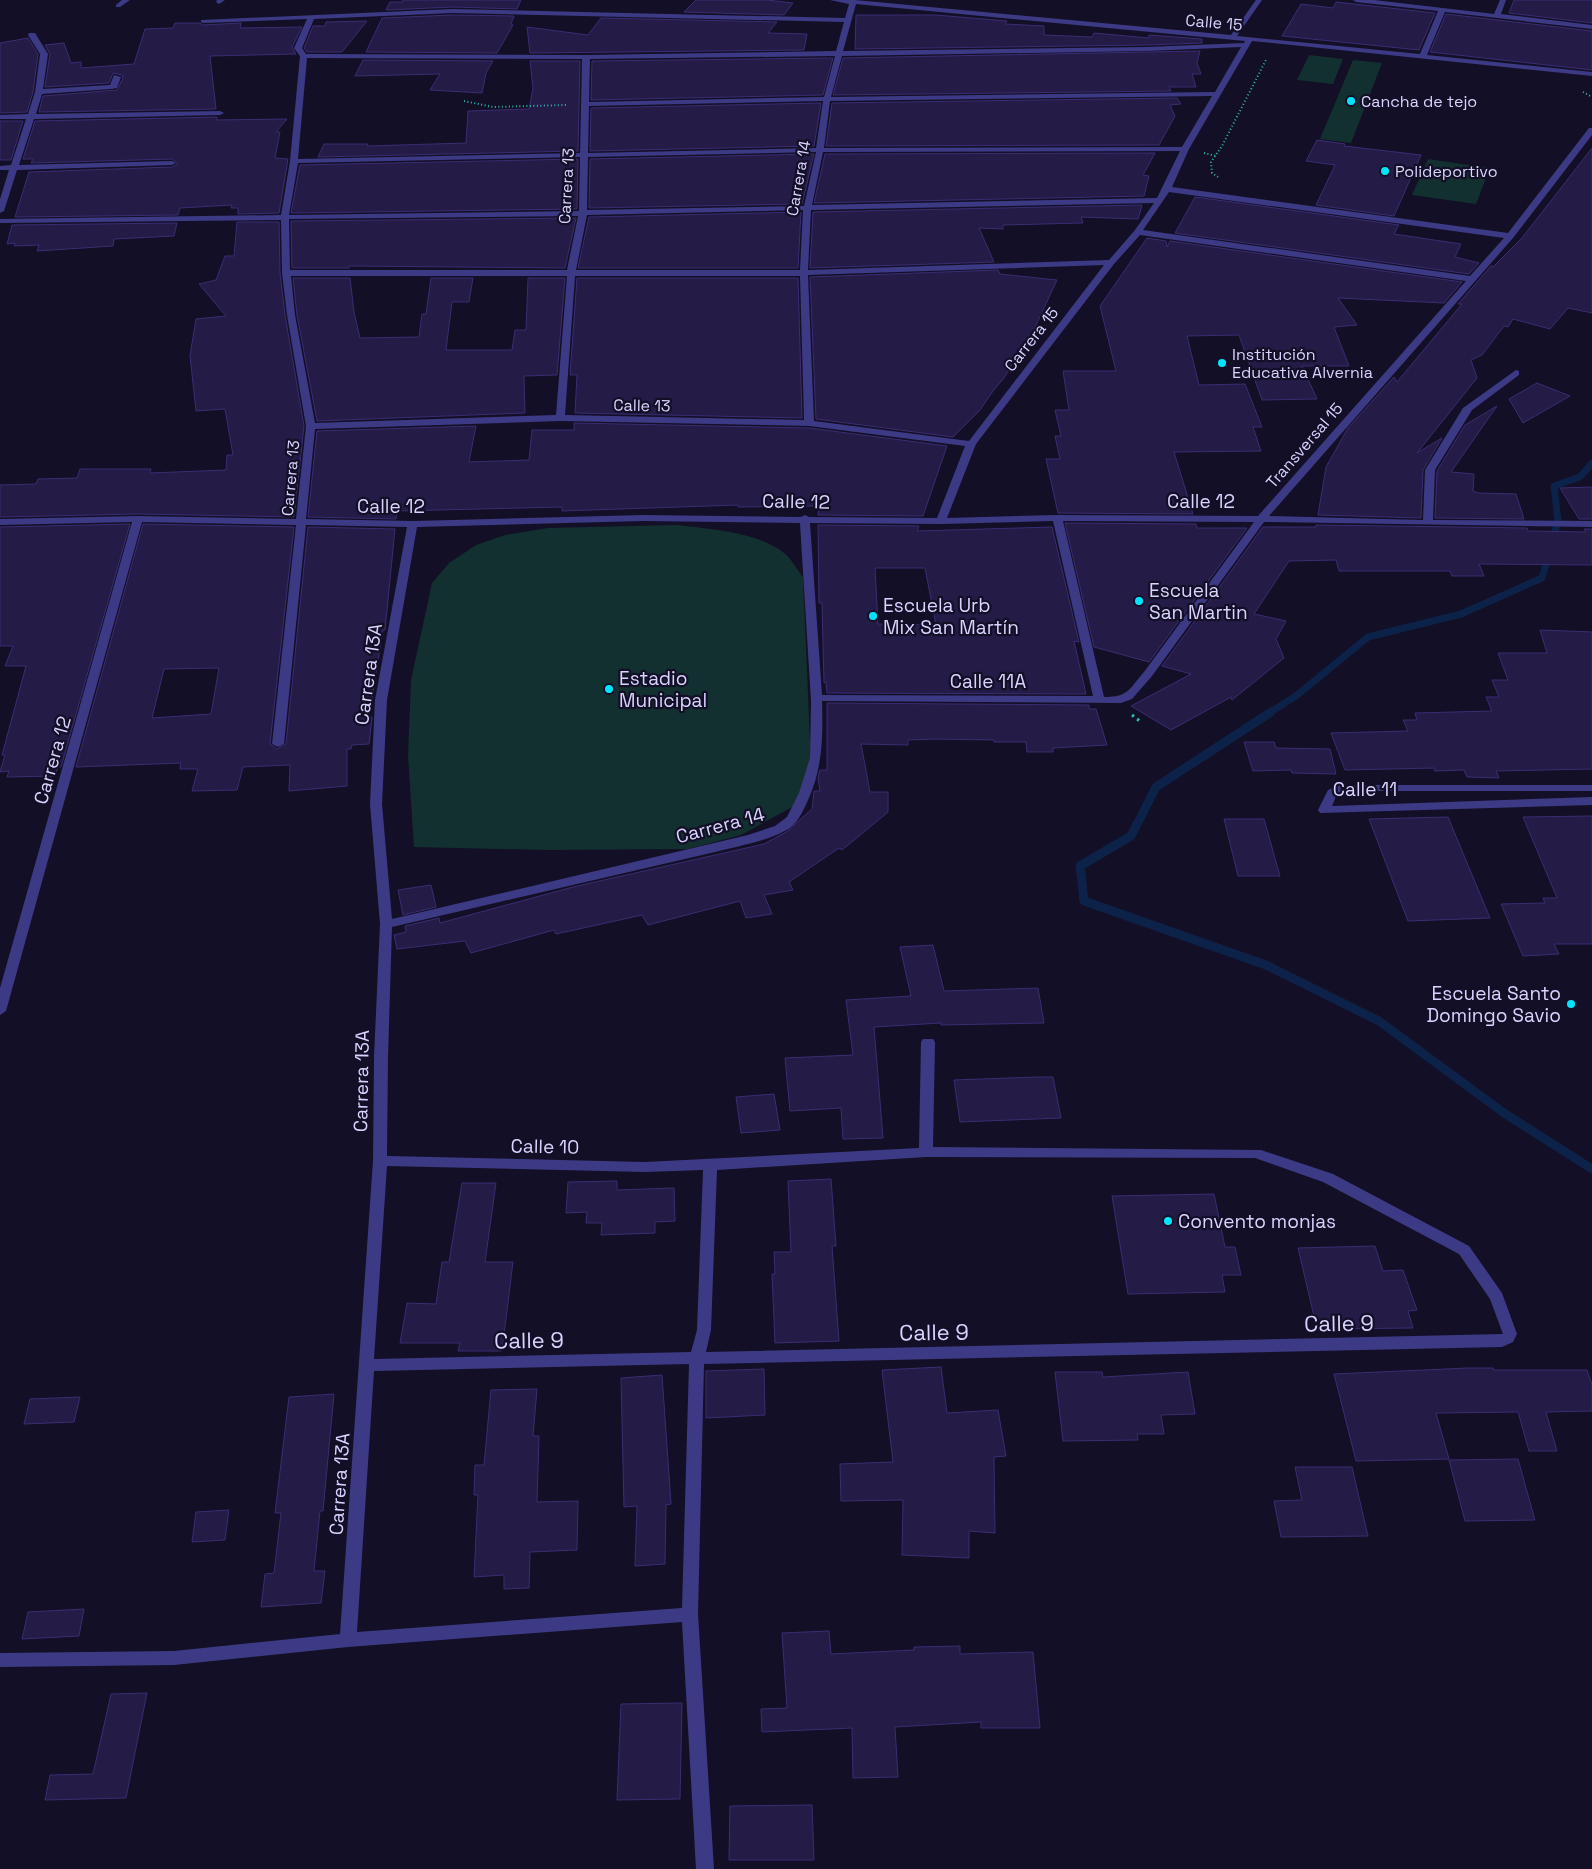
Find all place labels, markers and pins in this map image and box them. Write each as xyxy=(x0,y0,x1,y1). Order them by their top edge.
place label: Cancha de tejo xyxy=(1361,91,1477,112)
marker: Cancha de tejo xyxy=(1345,95,1357,107)
place label: Polideportivo xyxy=(1395,161,1498,182)
marker: Polideportivo xyxy=(1379,165,1391,177)
place label: Institución Educativa Alvernia xyxy=(1232,344,1373,383)
marker: Institución Educativa Alvernia xyxy=(1216,357,1228,369)
place label: Escuela San Martin xyxy=(1149,578,1248,625)
place label: Escuela Urb Mix San Martín xyxy=(883,593,1019,640)
marker: Escuela San Martin xyxy=(1133,595,1145,607)
marker: Escuela Urb Mix San Martín xyxy=(867,610,879,622)
place label: Estadio Municipal xyxy=(619,666,707,713)
marker: Estadio Municipal xyxy=(603,683,615,695)
place label: Escuela Santo Domingo Savio xyxy=(1427,981,1561,1028)
marker: Escuela Santo Domingo Savio xyxy=(1565,998,1577,1010)
place label: Convento monjas xyxy=(1178,1209,1336,1234)
marker: Convento monjas xyxy=(1162,1215,1174,1227)

